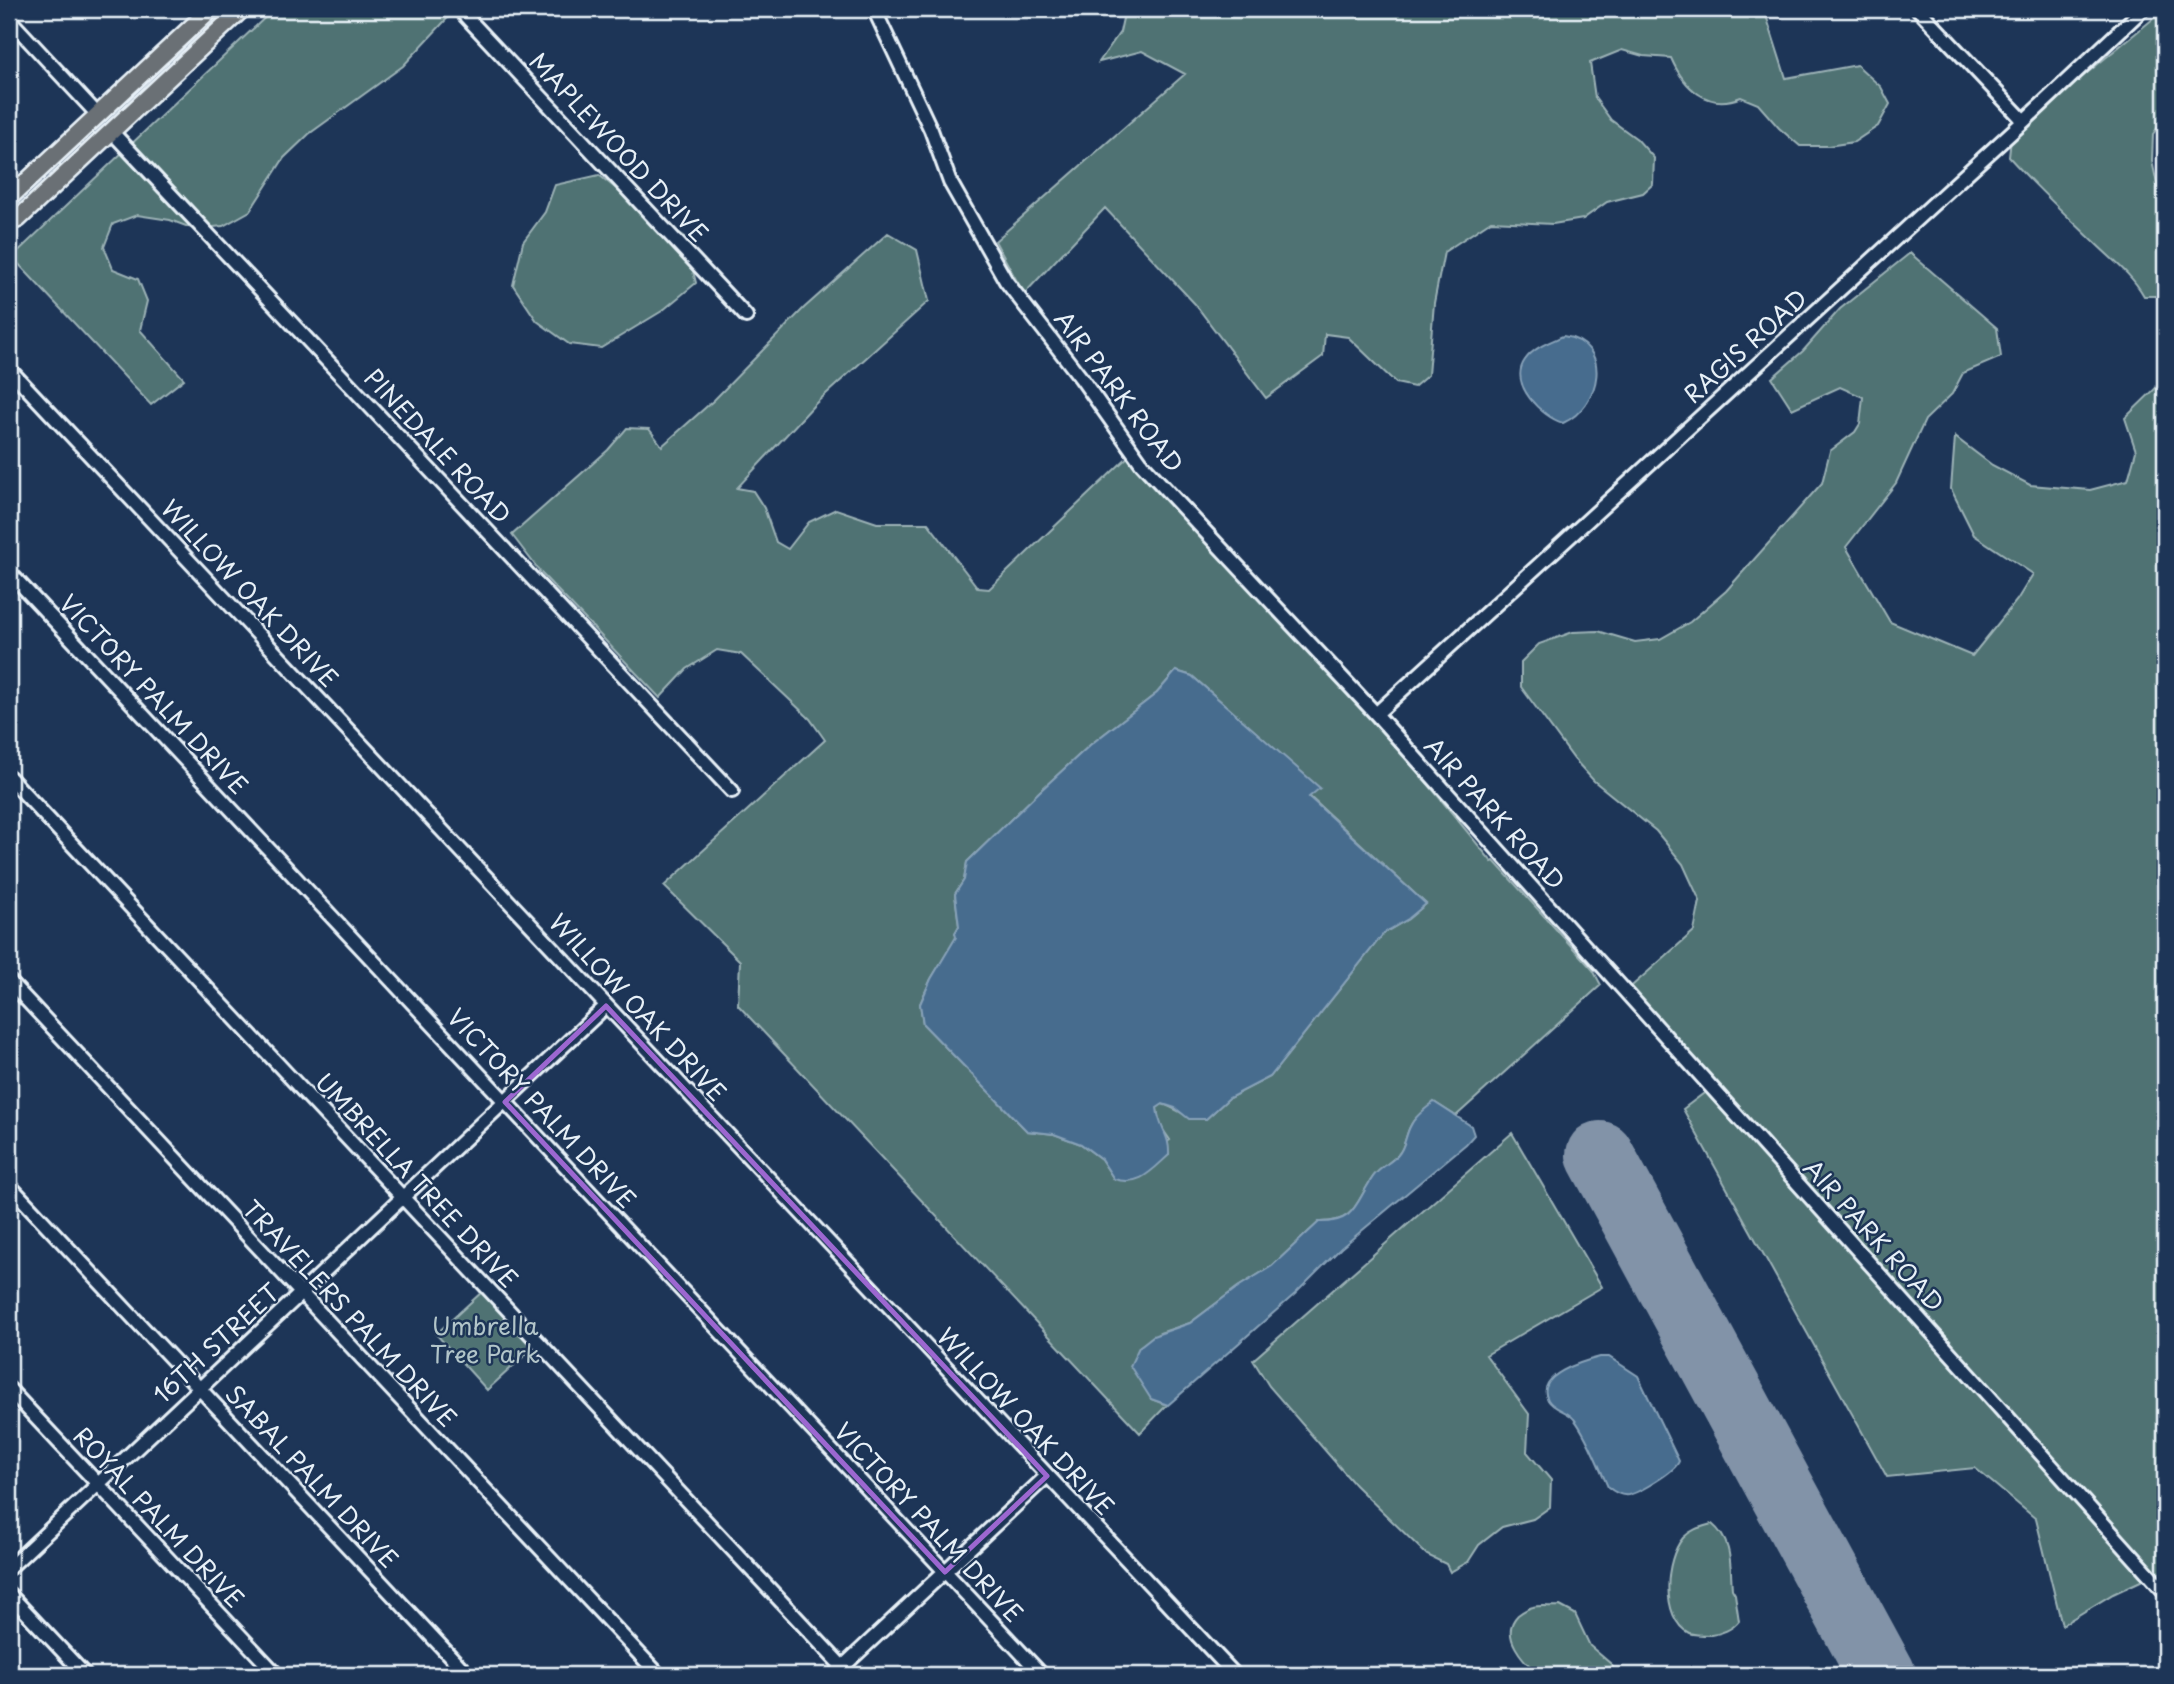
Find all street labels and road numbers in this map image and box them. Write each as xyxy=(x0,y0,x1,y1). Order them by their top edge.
street label: MAPLEWOOD DRIVE xyxy=(522,44,717,250)
street label: RAGIS ROAD xyxy=(1675,280,1815,411)
street label: AIR PARK ROAD xyxy=(1047,302,1193,479)
street label: PINEDALE ROAD xyxy=(357,360,520,531)
street label: WILLOW OAK DRIVE xyxy=(154,491,347,695)
street label: VICTORY PALM DRIVE xyxy=(52,586,257,802)
street label: AIR PARK ROAD xyxy=(1417,728,1574,897)
street label: WILLOW OAK DRIVE xyxy=(542,905,735,1109)
street label: VICTORY PALM DRIVE xyxy=(440,1000,645,1216)
street label: UMBRELLA TREE DRIVE xyxy=(308,1064,527,1295)
street label: AIR PARK ROAD xyxy=(1796,1150,1953,1319)
street label: TRAVELERS PALM DRIVE xyxy=(235,1191,466,1434)
street label: 16TH STREET xyxy=(144,1274,287,1411)
street label: WILLOW OAK DRIVE xyxy=(930,1319,1123,1523)
street label: SABAL PALM DRIVE xyxy=(218,1376,407,1575)
street label: VICTORY PALM DRIVE xyxy=(827,1414,1032,1630)
street label: ROYAL PALM DRIVE xyxy=(66,1418,253,1615)

